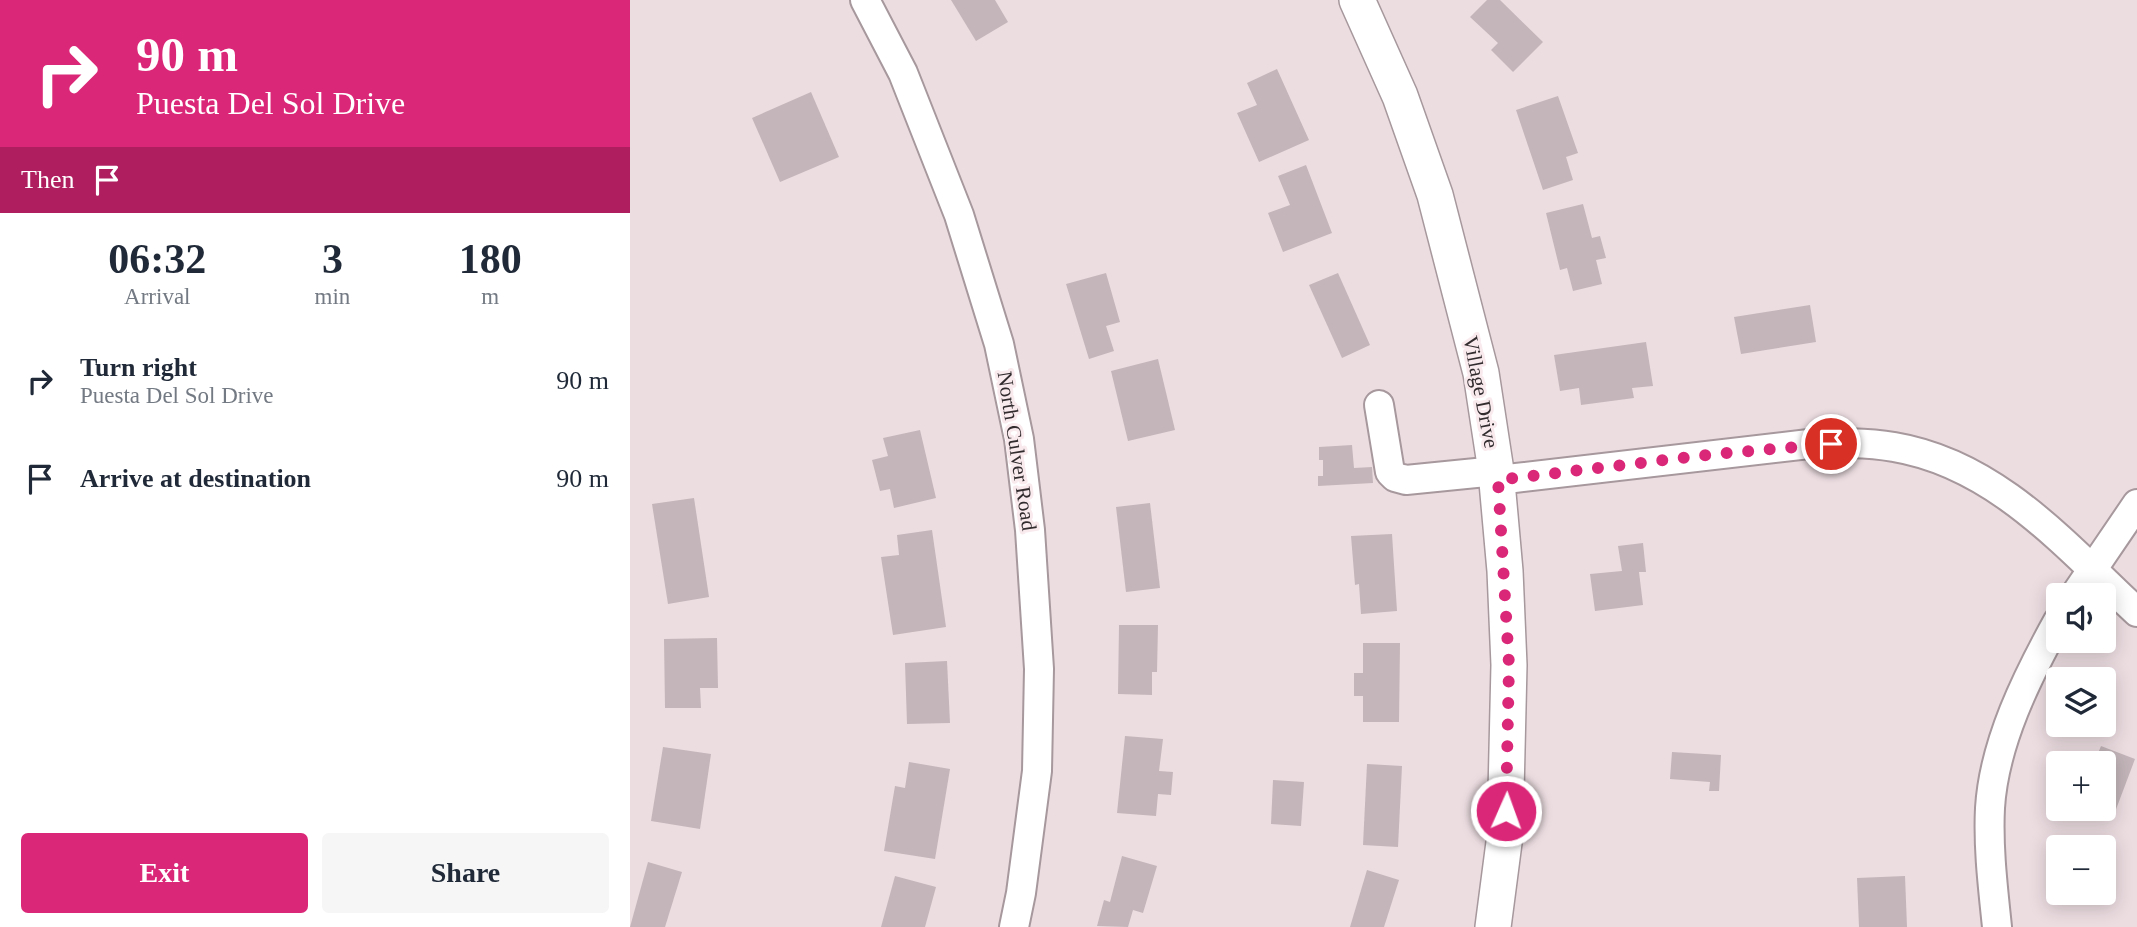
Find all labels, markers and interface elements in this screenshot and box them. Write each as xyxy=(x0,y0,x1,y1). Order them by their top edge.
text: 90 m xyxy=(136,27,238,82)
icon: right xyxy=(21,28,112,119)
text: Puesta Del Sol Drive xyxy=(136,85,405,121)
icon: arrive xyxy=(88,161,126,199)
text: Then xyxy=(21,165,74,194)
text: 06:32 xyxy=(108,236,206,282)
text: 3 xyxy=(322,236,343,282)
text: 180 xyxy=(459,236,522,282)
text: Arrival xyxy=(124,284,191,309)
text: min xyxy=(315,284,350,309)
text: m xyxy=(481,284,499,309)
street label: Village Drive xyxy=(1458,334,1504,450)
text: Turn right xyxy=(80,353,197,382)
icon: right xyxy=(21,362,59,400)
text: 90 m xyxy=(556,366,609,395)
street label: North Culver Road xyxy=(993,370,1042,533)
text: Puesta Del Sol Drive xyxy=(80,383,274,408)
pin xyxy=(1801,414,1861,474)
icon: arrive xyxy=(1812,425,1850,463)
icon: arrive xyxy=(21,460,59,498)
text: Arrive at destination xyxy=(80,464,311,493)
text: 90 m xyxy=(556,464,609,493)
map controls xyxy=(2046,583,2116,905)
button: sound xyxy=(2046,583,2116,653)
button: layers xyxy=(2046,667,2116,737)
button: + xyxy=(2046,751,2116,821)
position arrow xyxy=(1469,774,1543,848)
button: Exit xyxy=(21,833,308,913)
button: Share xyxy=(322,833,609,913)
button: − xyxy=(2046,835,2116,905)

